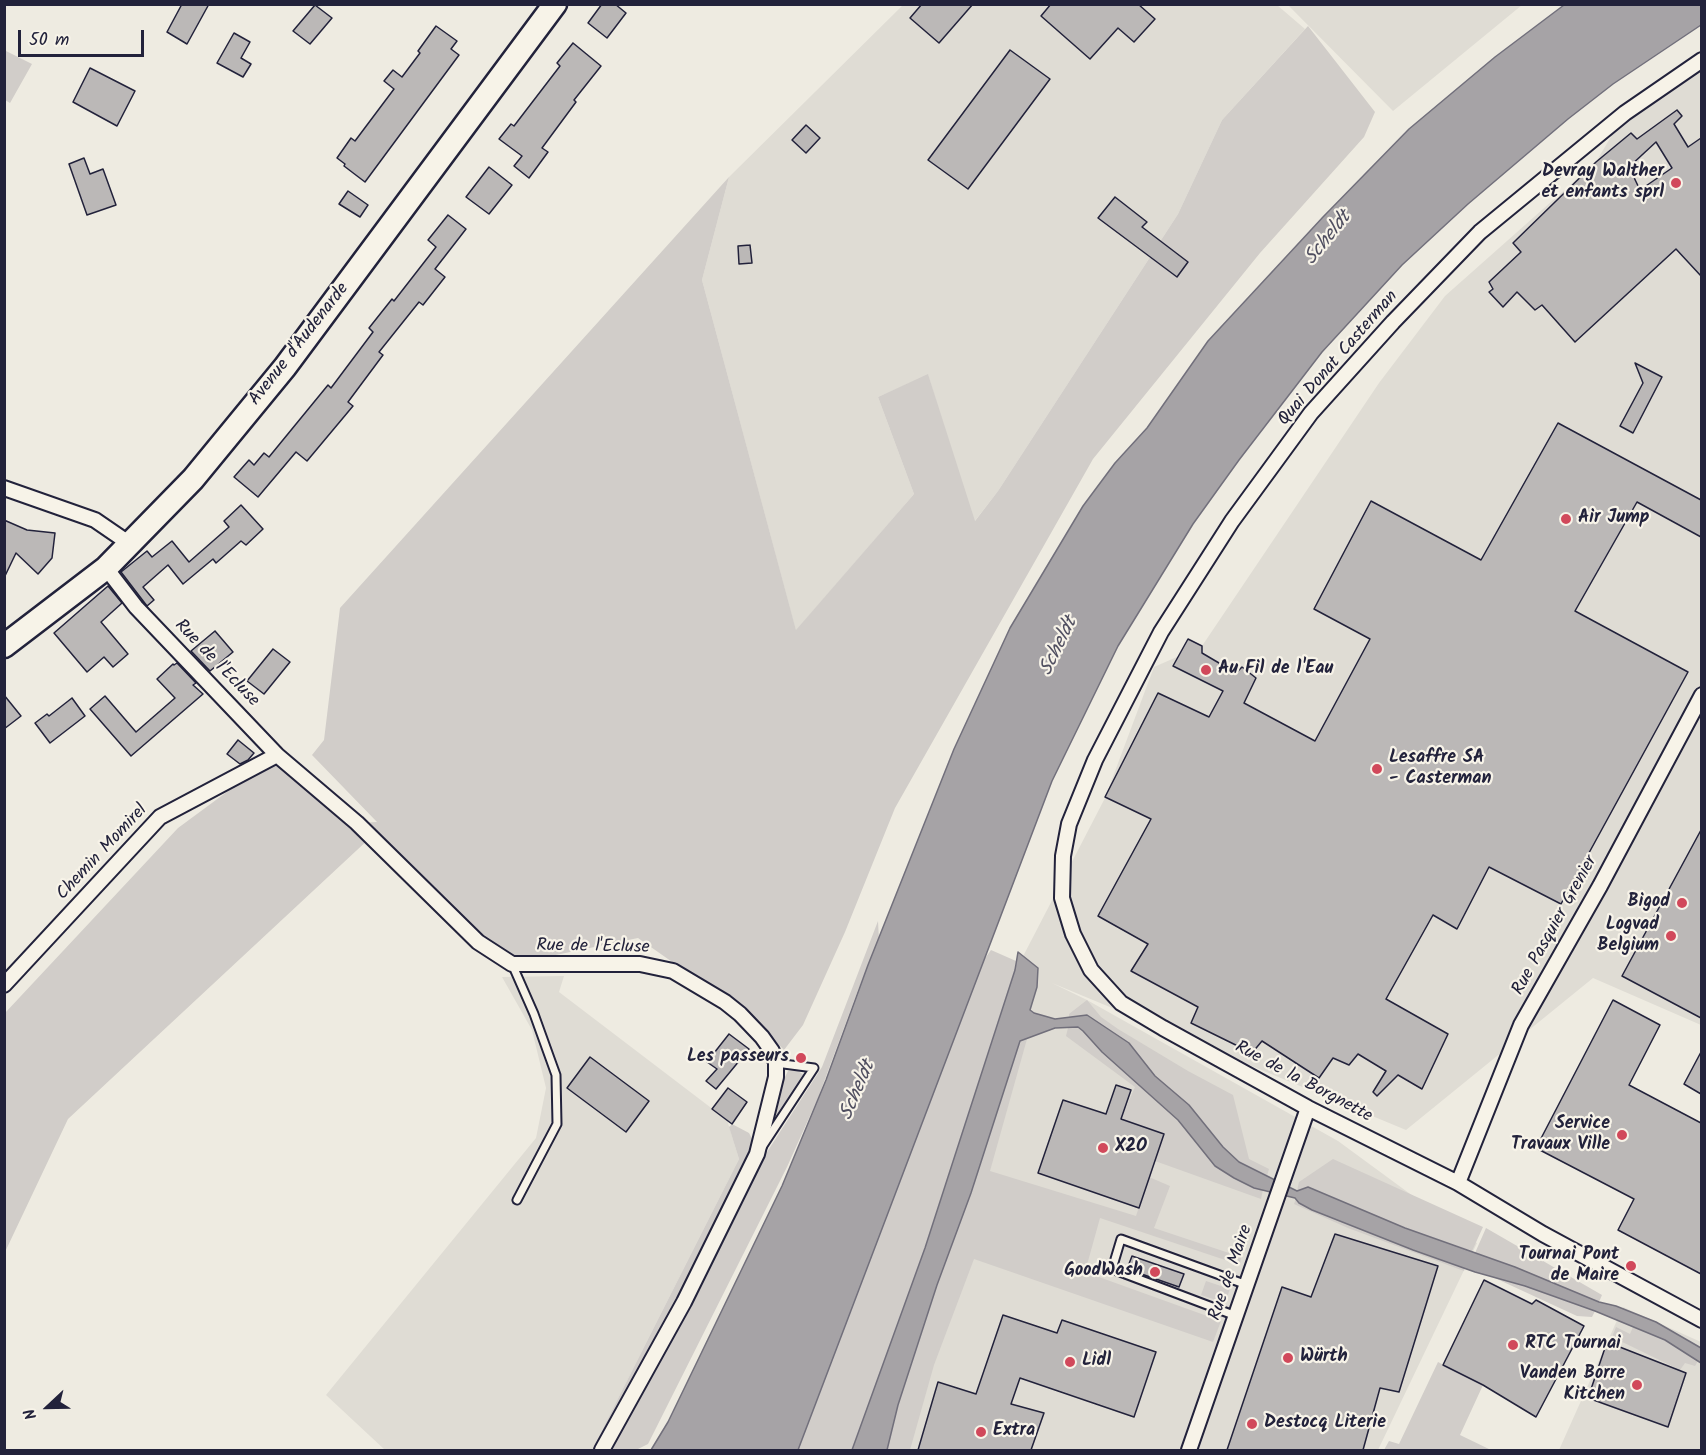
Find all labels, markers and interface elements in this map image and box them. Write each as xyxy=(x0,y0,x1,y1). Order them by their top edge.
scale bar xyxy=(21,18,147,56)
text: 50 m xyxy=(29,26,69,55)
place label: Devray Walther et enfants sprl xyxy=(1542,162,1664,204)
marker: Devray Walther et enfants sprl xyxy=(1669,176,1683,190)
water label: Scheldt xyxy=(1300,207,1358,271)
street label: Avenue d'Audenarde xyxy=(245,279,355,411)
street label: Quai Donat Casterman xyxy=(1274,287,1404,431)
place label: Air Jump xyxy=(1578,508,1649,530)
marker: Air Jump xyxy=(1559,512,1573,526)
water label: Scheldt xyxy=(1036,614,1084,680)
street label: Rue de l'Ecluse xyxy=(169,616,263,712)
place label: Au Fil de l'Eau xyxy=(1218,659,1333,681)
marker: Au Fil de l'Eau xyxy=(1199,663,1213,677)
place label: Lesaffre SA - Casterman xyxy=(1389,748,1491,790)
marker: Lesaffre SA - Casterman xyxy=(1370,762,1384,776)
street label: Chemin Momirel xyxy=(53,801,153,905)
street label: Rue Pasquier Grenier xyxy=(1509,852,1603,1000)
place label: Bigod xyxy=(1628,892,1670,914)
marker: Bigod xyxy=(1675,896,1689,910)
place label: Logvad Belgium xyxy=(1597,915,1659,958)
marker: Logvad Belgium xyxy=(1664,929,1678,943)
street label: Rue de l'Ecluse xyxy=(536,936,650,960)
street label: Rue de la Borgnette xyxy=(1231,1038,1375,1128)
place label: Les passeurs xyxy=(687,1047,789,1069)
marker: Les passeurs xyxy=(794,1051,808,1065)
water label: Scheldt xyxy=(836,1058,882,1124)
place label: Service Travaux Ville xyxy=(1511,1114,1610,1156)
marker: Service Travaux Ville xyxy=(1615,1128,1629,1142)
place label: X2O xyxy=(1115,1137,1147,1159)
marker: X2O xyxy=(1096,1141,1110,1155)
street label: Rue de Maire xyxy=(1206,1222,1258,1324)
place label: Tournai Pont de Maire xyxy=(1519,1245,1619,1288)
marker: Tournai Pont de Maire xyxy=(1624,1259,1638,1273)
place label: GoodWash xyxy=(1064,1261,1143,1283)
marker: GoodWash xyxy=(1148,1265,1162,1279)
place label: RTC Tournai xyxy=(1525,1334,1621,1356)
marker: RTC Tournai xyxy=(1506,1338,1520,1352)
place label: Würth xyxy=(1300,1347,1348,1369)
place label: Lidl xyxy=(1082,1351,1111,1373)
marker: Würth xyxy=(1281,1351,1295,1365)
marker: Lidl xyxy=(1063,1355,1077,1369)
place label: Vanden Borre Kitchen xyxy=(1520,1364,1625,1406)
north arrow xyxy=(18,1377,78,1437)
marker: Vanden Borre Kitchen xyxy=(1630,1378,1644,1392)
text: N xyxy=(17,1405,44,1423)
place label: Destocq Literie xyxy=(1264,1413,1386,1435)
marker: Destocq Literie xyxy=(1245,1417,1259,1431)
place label: Extra xyxy=(993,1421,1035,1443)
marker: Extra xyxy=(974,1425,988,1439)

